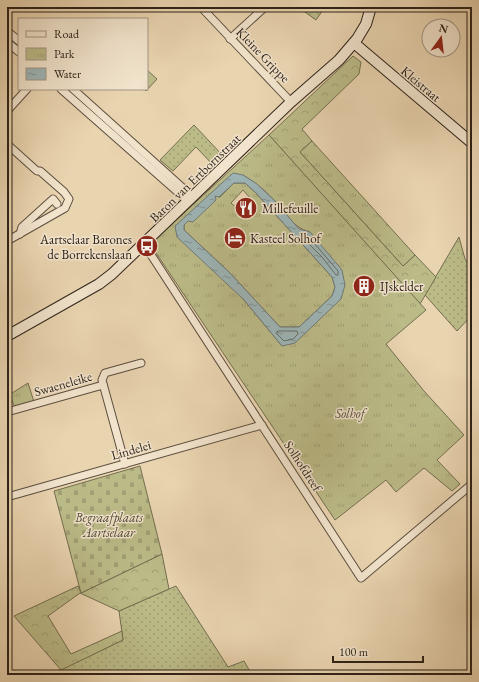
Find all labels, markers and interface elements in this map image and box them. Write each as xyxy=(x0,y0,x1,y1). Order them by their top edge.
legend xyxy=(18,18,148,90)
north arrow xyxy=(421,18,461,58)
text: N xyxy=(437,20,450,36)
street label: Kleine Grippe xyxy=(232,24,294,86)
text: Road xyxy=(54,26,80,42)
text: Park xyxy=(54,46,75,62)
street label: Kleistraat xyxy=(397,62,445,106)
text: Water xyxy=(54,66,81,82)
street label: Baron van Ertbornstraat xyxy=(146,130,244,226)
restaurant icon: Millefeuille xyxy=(233,195,259,221)
place label: Millefeuille xyxy=(262,200,318,217)
hotel icon: Kasteel Solhof xyxy=(222,225,248,251)
place label: Kasteel Solhof xyxy=(250,230,323,247)
place label: Aartselaar Barones de Borrekenslaan xyxy=(39,231,132,263)
bus stop icon: Aartselaar Barones de Borrekenslaan xyxy=(134,233,160,259)
building icon: IJskelder xyxy=(351,273,377,299)
place label: IJskelder xyxy=(380,278,424,295)
street label: Swaeneleike xyxy=(32,368,94,400)
park label: Solhof xyxy=(334,405,368,422)
street label: Lindelei xyxy=(109,436,153,464)
street label: Solhofdreef xyxy=(280,437,327,496)
park label: Begraafplaats Aartselaar xyxy=(74,509,143,541)
scale bar xyxy=(333,638,423,664)
text: 100 m xyxy=(339,644,369,660)

